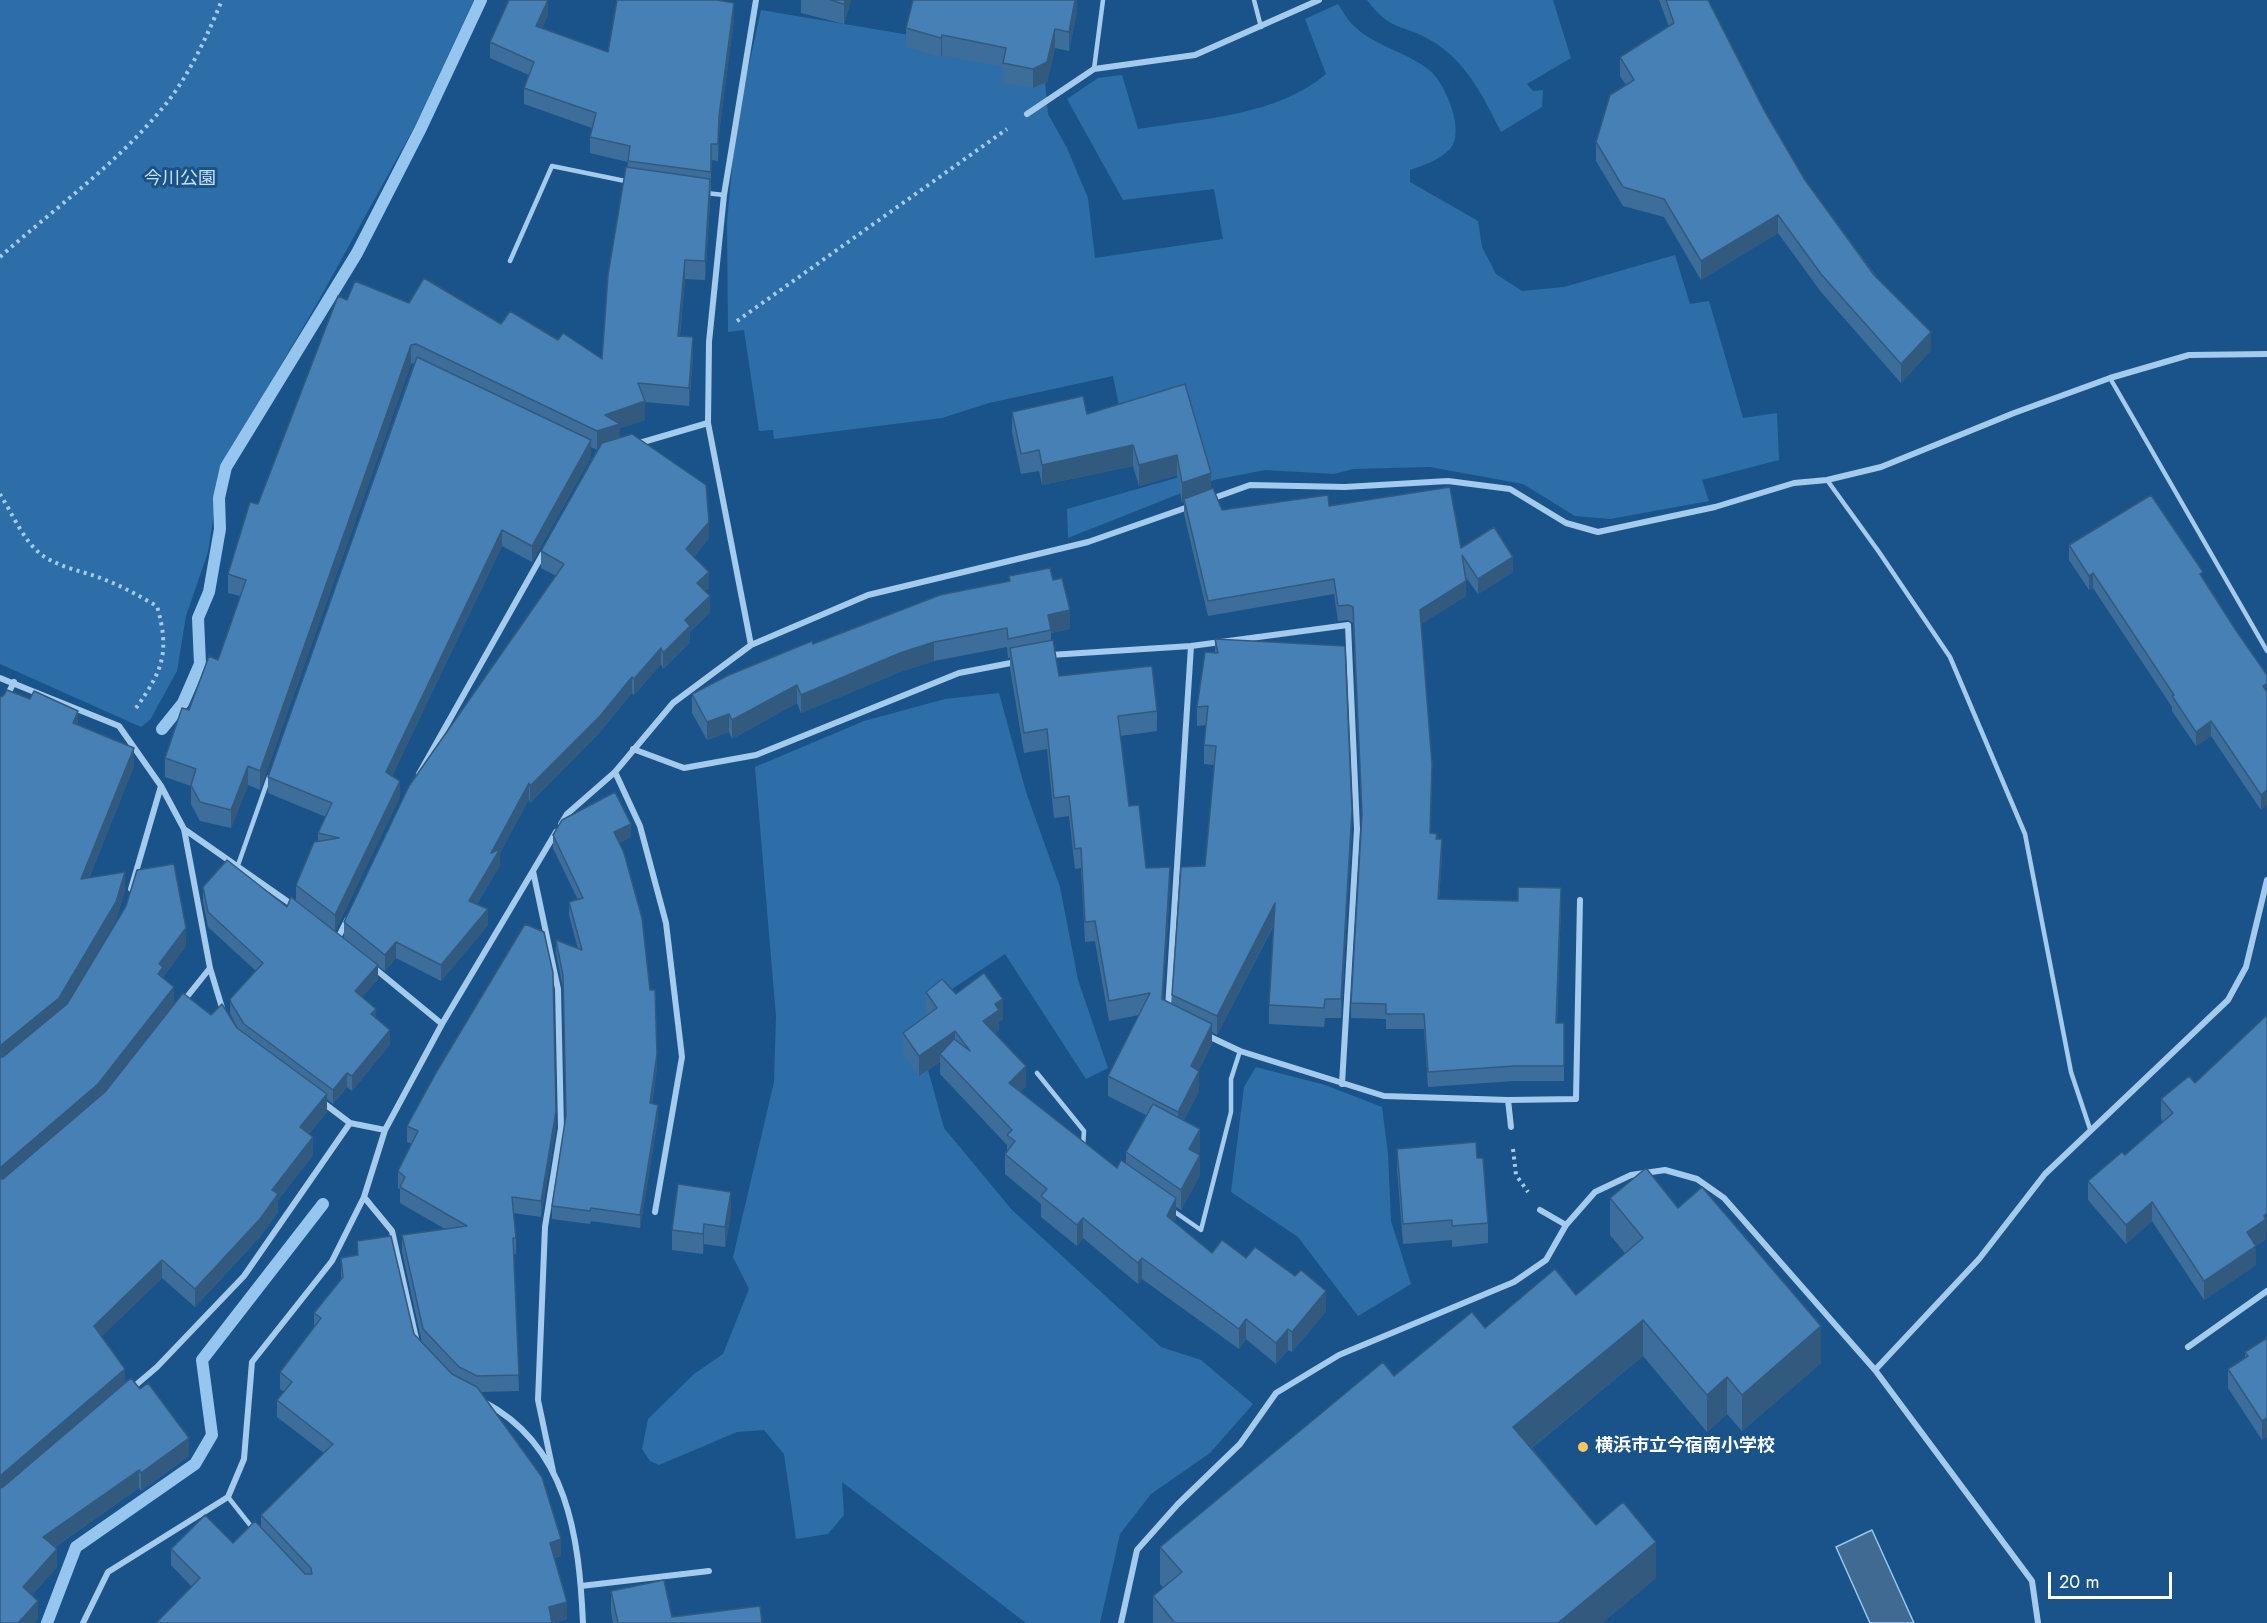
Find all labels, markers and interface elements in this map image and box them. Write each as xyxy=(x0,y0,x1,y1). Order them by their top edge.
park label: 今川公園 xyxy=(144,169,216,191)
place label: 横浜市立今宿南小学校 xyxy=(1595,1436,1775,1458)
marker: 横浜市立今宿南小学校 xyxy=(1576,1440,1590,1454)
scale bar xyxy=(2051,1560,2176,1598)
text: 20 m xyxy=(2059,1569,2099,1595)

